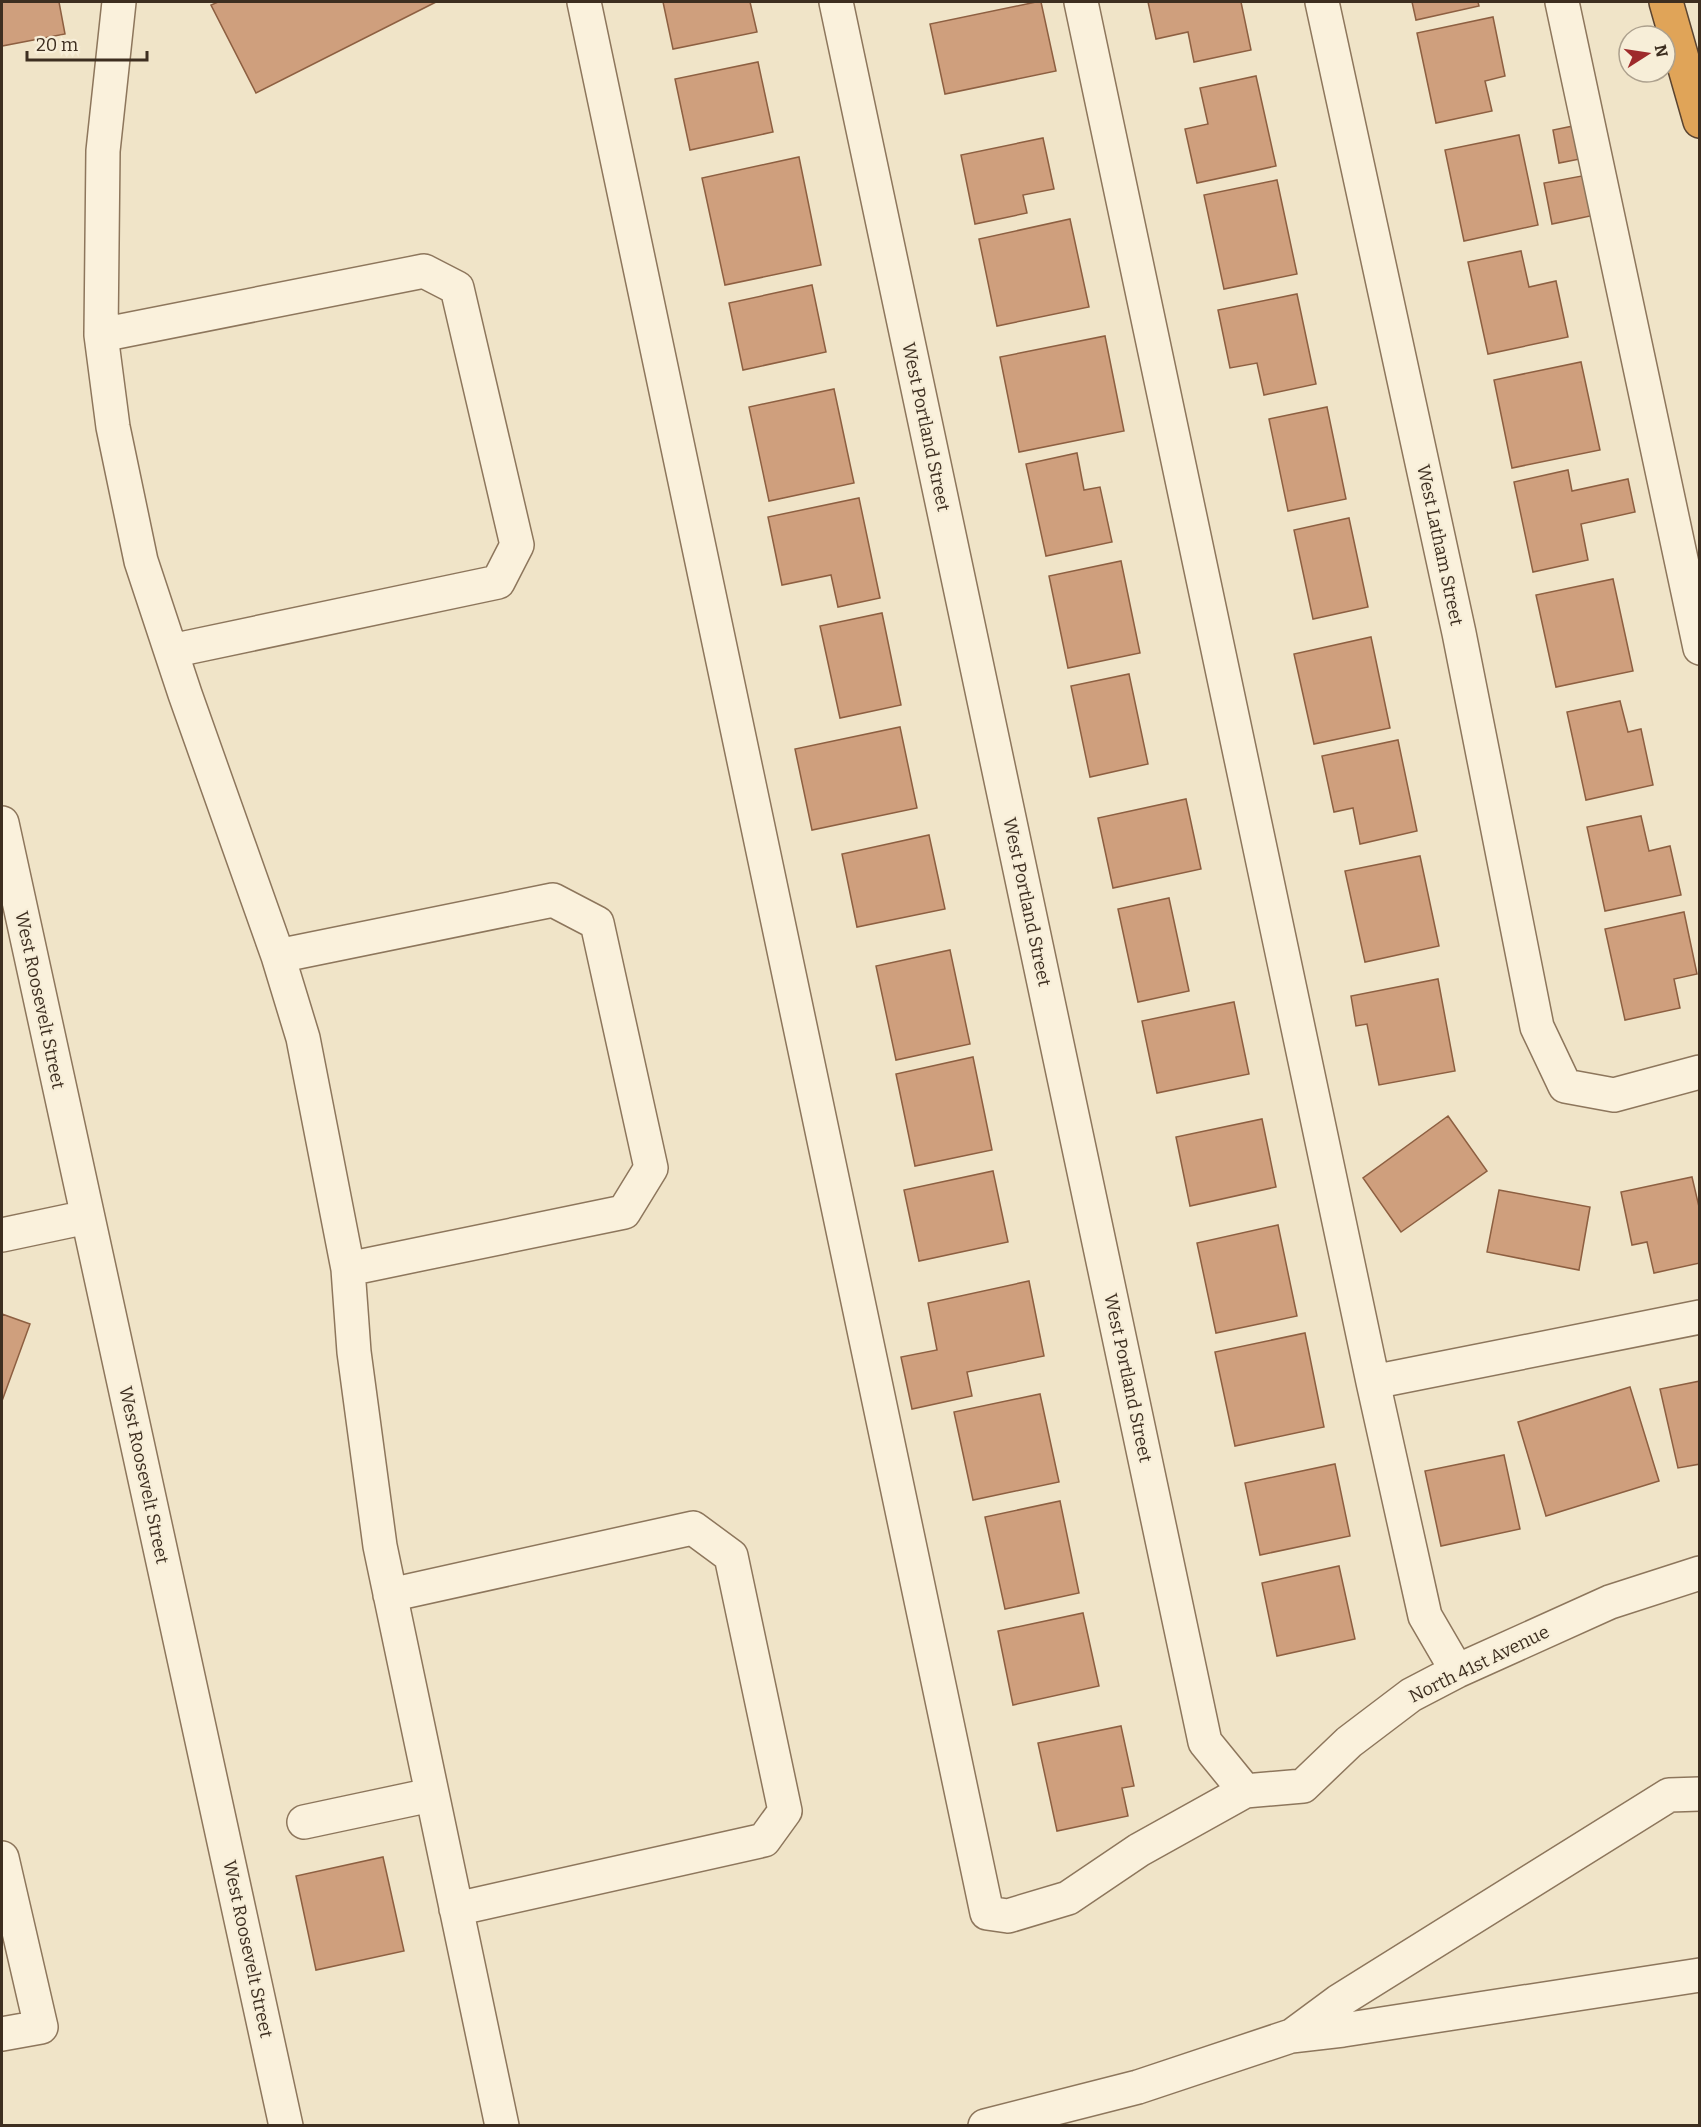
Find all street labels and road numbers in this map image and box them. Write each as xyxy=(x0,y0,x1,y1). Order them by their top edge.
street label: West Portland Street xyxy=(897,341,955,514)
street label: West Latham Street xyxy=(1412,462,1468,628)
street label: West Portland Street xyxy=(998,816,1056,989)
street label: West Roosevelt Street xyxy=(10,909,70,1091)
street label: West Portland Street xyxy=(1099,1292,1157,1465)
street label: West Roosevelt Street xyxy=(114,1384,174,1566)
street label: North 41st Avenue xyxy=(1405,1621,1553,1707)
street label: West Roosevelt Street xyxy=(218,1858,278,2040)

